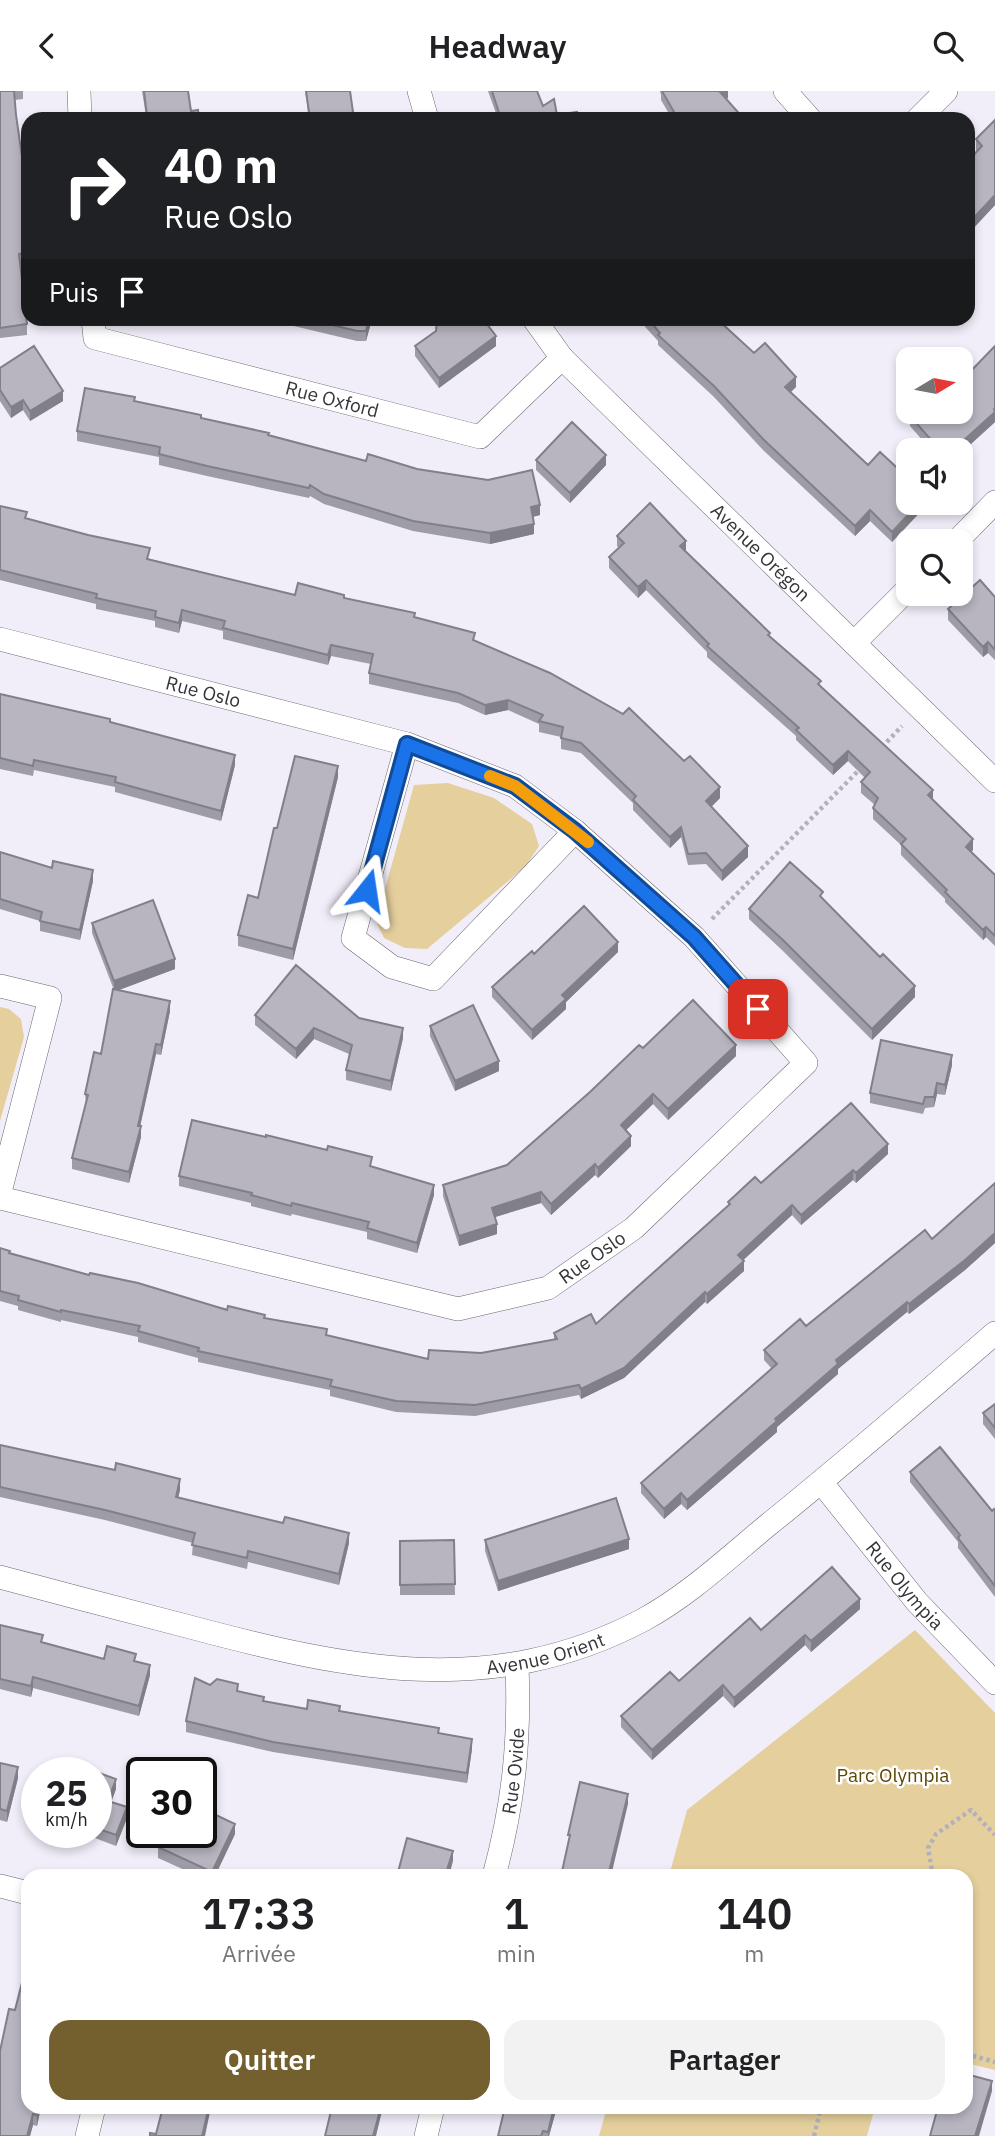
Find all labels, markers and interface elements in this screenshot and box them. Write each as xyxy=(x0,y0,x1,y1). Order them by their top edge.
text: Headway xyxy=(428,25,567,67)
icon: back xyxy=(28,27,66,65)
icon: search xyxy=(929,27,967,65)
text: 40 m xyxy=(164,133,278,196)
icon: right xyxy=(49,140,140,231)
text: Rue Oslo xyxy=(164,195,293,237)
icon: arrive xyxy=(113,273,151,311)
text: Puis xyxy=(49,275,99,309)
north arrow xyxy=(896,347,973,423)
map controls xyxy=(896,347,973,606)
street label: Rue Oxford xyxy=(283,375,381,423)
button: sound xyxy=(896,438,973,515)
street label: Avenue Orégon xyxy=(706,498,816,606)
button: search xyxy=(896,529,973,606)
street label: Rue Oslo xyxy=(163,670,243,713)
position arrow xyxy=(330,853,404,927)
pin xyxy=(728,979,788,1039)
icon: arrive xyxy=(739,990,777,1028)
street label: Rue Oslo xyxy=(554,1225,630,1289)
street label: Rue Olympia xyxy=(861,1536,949,1634)
street label: Avenue Orient xyxy=(485,1627,608,1679)
street label: Rue Ovide xyxy=(496,1727,529,1816)
speed limit sign: 30 xyxy=(126,1757,217,1848)
park label: Parc Olympia xyxy=(837,1763,949,1787)
text: 25 xyxy=(45,1770,88,1816)
text: km/h xyxy=(45,1808,88,1831)
text: 17:33 xyxy=(202,1886,316,1941)
text: 1 xyxy=(504,1886,529,1941)
text: 140 xyxy=(717,1886,792,1941)
text: Arrivée xyxy=(222,1938,296,1968)
text: min xyxy=(497,1938,536,1968)
text: m xyxy=(744,1938,764,1968)
button: Quitter xyxy=(49,2020,490,2100)
button: Partager xyxy=(504,2020,945,2100)

